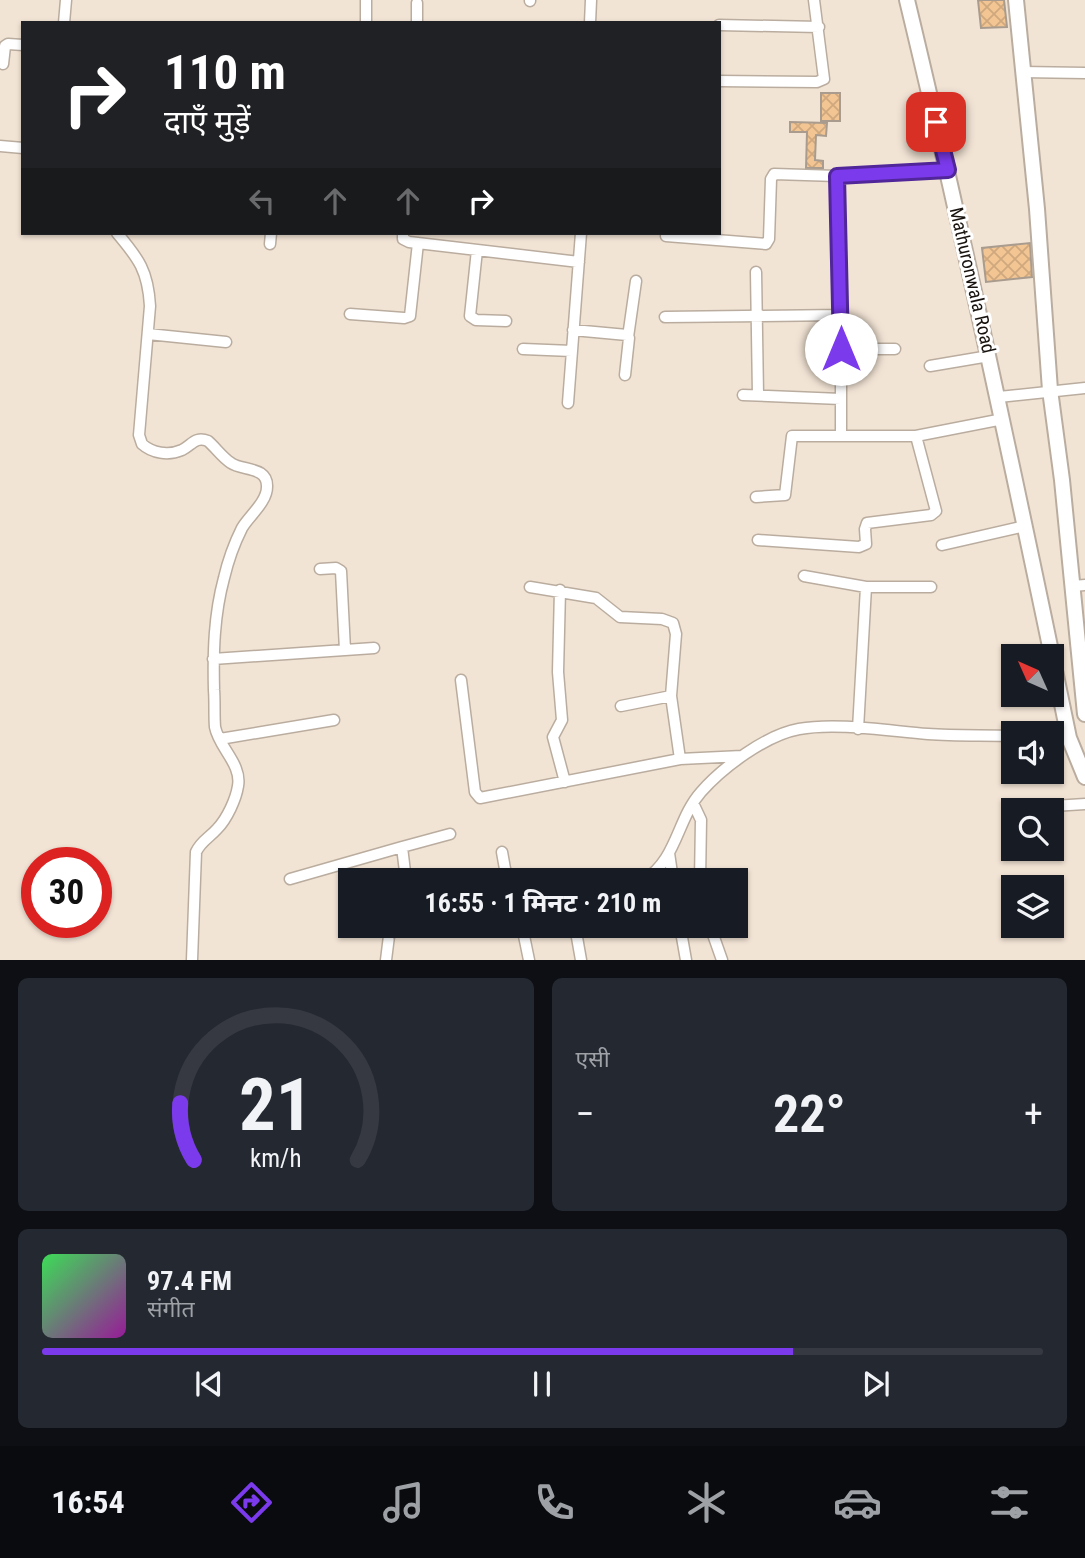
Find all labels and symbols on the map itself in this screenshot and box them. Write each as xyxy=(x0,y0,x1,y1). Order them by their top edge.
pin xyxy=(906,92,966,152)
street label: Mathuronwala Road xyxy=(945,205,1000,355)
position arrow xyxy=(804,312,878,386)
north arrow xyxy=(1001,644,1064,707)
speed limit sign: 30 xyxy=(21,847,112,938)

